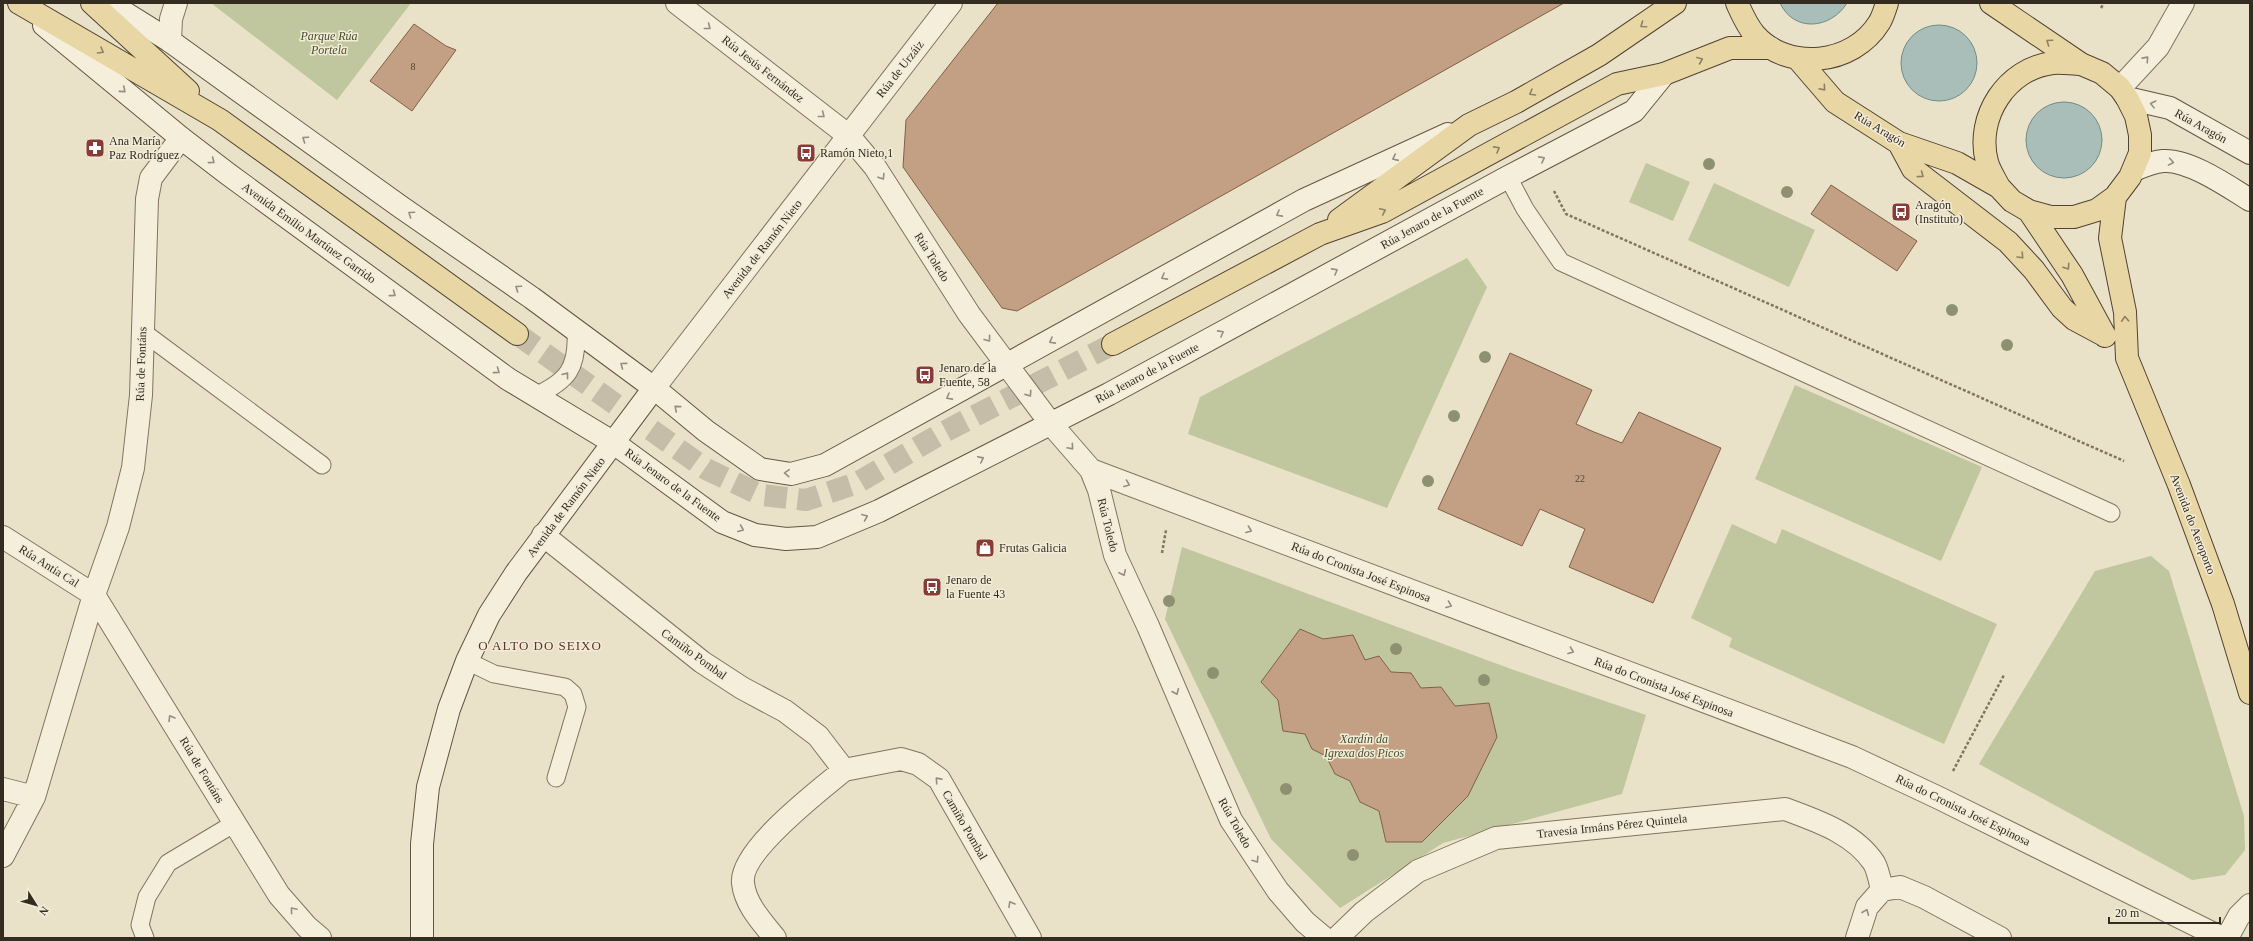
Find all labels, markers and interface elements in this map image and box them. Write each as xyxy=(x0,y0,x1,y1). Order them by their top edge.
one-way arrow xyxy=(1641,20,1648,27)
one-way arrow xyxy=(704,22,711,29)
park label: Parque Rúa Portela xyxy=(299,29,358,57)
street label: Rúa Jesús Fernández xyxy=(719,33,807,105)
street label: Rúa de Urzáiz xyxy=(873,38,927,100)
one-way arrow xyxy=(2046,40,2053,47)
one-way arrow xyxy=(97,46,104,53)
one-way arrow xyxy=(1696,57,1704,65)
one-way arrow xyxy=(2142,57,2149,64)
house number: 8 xyxy=(411,61,416,72)
one-way arrow xyxy=(1819,83,1826,91)
one-way arrow xyxy=(119,86,126,93)
one-way arrow xyxy=(1529,88,1536,95)
one-way arrow xyxy=(2150,100,2157,109)
street label: Rúa Aragón xyxy=(2172,106,2230,146)
street label: Rúa Aragón xyxy=(1852,108,1908,150)
one-way arrow xyxy=(818,110,825,117)
place label: Ana María Paz Rodríguez xyxy=(109,134,179,162)
pharmacy icon: Ana María Paz Rodríguez xyxy=(84,137,106,159)
one-way arrow xyxy=(302,137,309,144)
bus stop icon: Ramón Nieto,1 xyxy=(795,142,817,164)
place label: Ramón Nieto,1 xyxy=(820,146,893,160)
one-way arrow xyxy=(1493,146,1500,153)
one-way arrow xyxy=(1392,153,1399,161)
one-way arrow xyxy=(207,156,214,163)
one-way arrow xyxy=(1538,156,1545,163)
one-way arrow xyxy=(2168,157,2174,166)
one-way arrow xyxy=(1916,170,1923,177)
one-way arrow xyxy=(877,173,884,180)
street label: Avenida Emilio Martínez Garrido xyxy=(239,180,379,286)
street label: Rúa Jenaro de la Fuente xyxy=(1378,184,1486,252)
street label: Avenida de Ramón Nieto xyxy=(719,197,805,301)
place label: Aragón (Instituto) xyxy=(1915,198,1963,226)
bus stop icon: Aragón (Instituto) xyxy=(1890,201,1912,223)
one-way arrow xyxy=(1379,208,1387,216)
one-way arrow xyxy=(1275,210,1283,217)
one-way arrow xyxy=(408,211,415,219)
street label: Rúa Toledo xyxy=(911,230,953,284)
one-way arrow xyxy=(2017,251,2024,259)
one-way arrow xyxy=(2062,262,2069,269)
one-way arrow xyxy=(1331,268,1338,276)
one-way arrow xyxy=(1161,272,1169,279)
one-way arrow xyxy=(515,286,522,293)
one-way arrow xyxy=(388,289,395,296)
one-way arrow xyxy=(2121,316,2129,322)
street label: Rúa de Fontáns xyxy=(133,326,149,402)
one-way arrow xyxy=(1216,330,1224,338)
one-way arrow xyxy=(984,335,991,342)
one-way arrow xyxy=(1049,337,1056,344)
street label: Rúa Jenaro de la Fuente xyxy=(1093,340,1201,406)
place label: Jenaro de la Fuente, 58 xyxy=(939,361,997,389)
one-way arrow xyxy=(620,363,627,370)
bus stop icon: Jenaro de la Fuente, 58 xyxy=(914,364,936,386)
one-way arrow xyxy=(493,366,500,373)
one-way arrow xyxy=(562,372,569,379)
one-way arrow xyxy=(1024,390,1031,397)
one-way arrow xyxy=(946,392,954,400)
one-way arrow xyxy=(675,406,682,413)
one-way arrow xyxy=(1066,442,1073,449)
street label: Rúa Jenaro de la Fuente xyxy=(622,445,724,525)
street label: Avenida de Ramón Nieto xyxy=(524,454,608,560)
one-way arrow xyxy=(977,456,984,464)
one-way arrow xyxy=(784,468,790,477)
street label: Avenida do Aeroporto xyxy=(2167,472,2219,576)
house number: 22 xyxy=(1575,473,1585,484)
one-way arrow xyxy=(1124,479,1131,487)
street label: Rúa Toledo xyxy=(1095,496,1121,554)
one-way arrow xyxy=(860,514,868,522)
one-way arrow xyxy=(736,524,744,532)
one-way arrow xyxy=(1245,525,1252,533)
shop icon: Frutas Galicia xyxy=(974,537,996,559)
street label: Rúa do Cronista José Espinosa xyxy=(1289,539,1433,605)
place label: Frutas Galicia xyxy=(999,541,1067,555)
street label: Rúa Antía Cal xyxy=(16,542,82,590)
one-way arrow xyxy=(1118,569,1126,577)
place label: Jenaro de la Fuente 43 xyxy=(946,573,1005,601)
bus stop icon: Jenaro de la Fuente 43 xyxy=(921,576,943,598)
one-way arrow xyxy=(1445,601,1452,609)
street label: Camiño Pombal xyxy=(658,626,730,683)
district label: O ALTO DO SEIXO xyxy=(478,638,602,653)
one-way arrow xyxy=(1567,647,1574,655)
street label: Rúa do Cronista José Espinosa xyxy=(1592,654,1736,720)
one-way arrow xyxy=(1171,689,1179,696)
one-way arrow xyxy=(168,715,175,722)
park label: Xardín da Igrexa dos Picos xyxy=(1323,732,1404,760)
street label: Rúa de Fontáns xyxy=(177,734,227,806)
street label: Rúa do Cronista José Espinosa xyxy=(1893,771,2033,849)
one-way arrow xyxy=(936,777,943,785)
street label: Camiño Pombal xyxy=(940,788,991,863)
street label: Rúa Toledo xyxy=(1215,795,1255,851)
street label: Travesía Irmáns Pérez Quintela xyxy=(1536,811,1689,841)
one-way arrow xyxy=(1251,856,1259,863)
north arrow xyxy=(16,885,56,925)
scale bar xyxy=(2109,899,2220,925)
one-way arrow xyxy=(1008,901,1015,908)
text: N xyxy=(37,904,51,918)
text: 20 m xyxy=(2115,906,2140,920)
one-way arrow xyxy=(290,908,297,915)
one-way arrow xyxy=(1862,909,1870,916)

